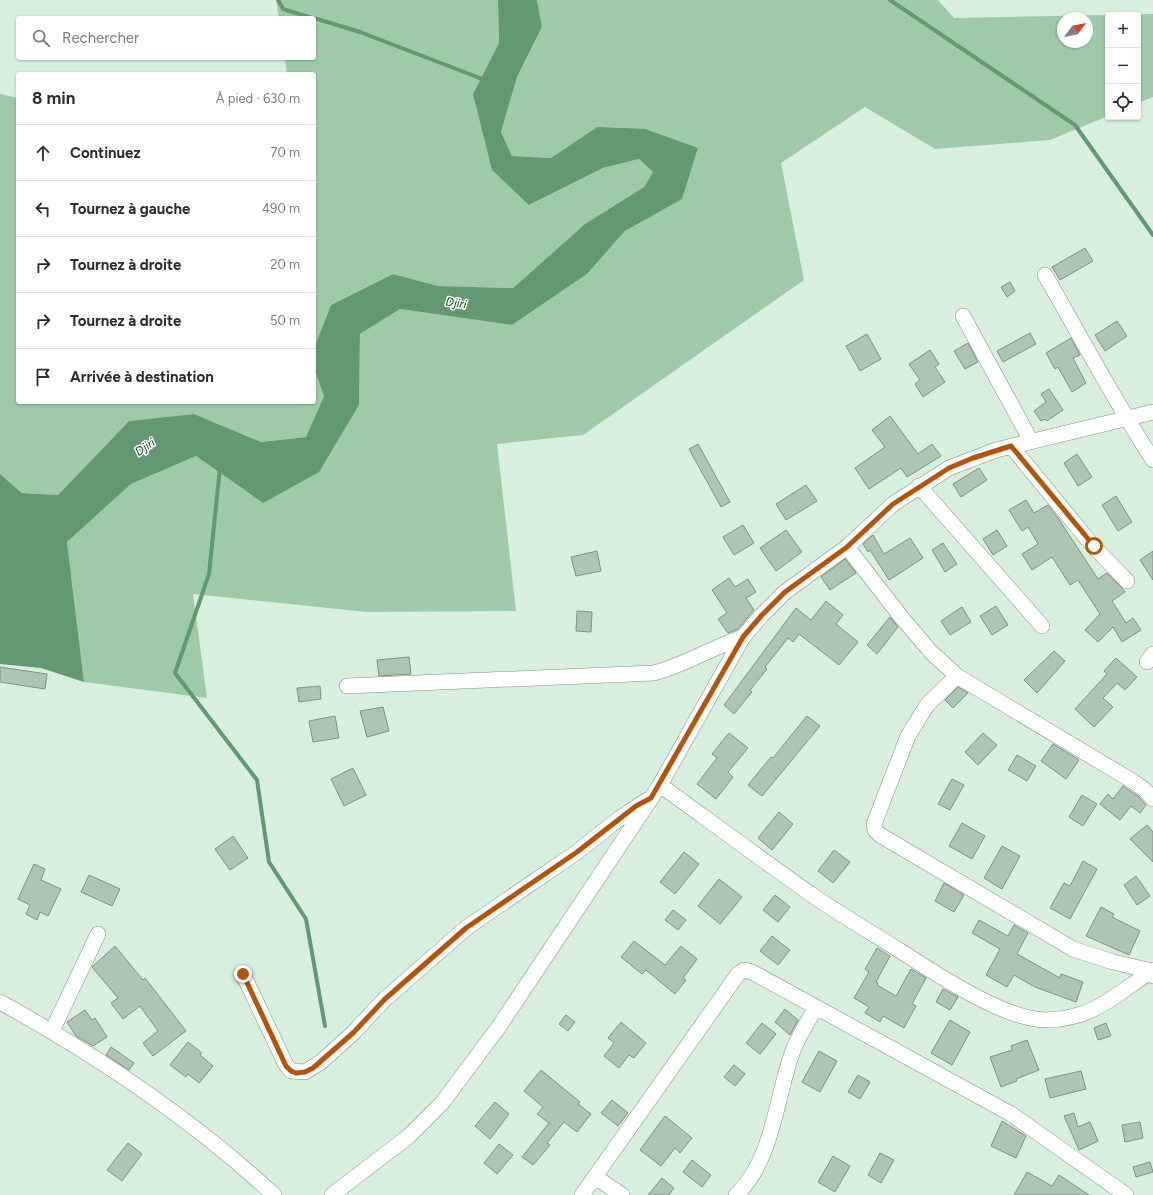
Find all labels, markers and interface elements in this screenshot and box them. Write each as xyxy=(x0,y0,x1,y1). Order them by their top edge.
north arrow xyxy=(1057,12,1093,48)
map controls xyxy=(1105,12,1141,120)
button: + xyxy=(1105,12,1141,48)
search box xyxy=(16,16,316,60)
icon: search xyxy=(30,27,52,49)
text: Rechercher xyxy=(62,29,139,47)
button: − xyxy=(1105,48,1141,84)
button: locate xyxy=(1105,84,1141,120)
text: 8 min xyxy=(32,88,75,108)
text: À pied · 630 m xyxy=(216,91,300,106)
icon: ahead xyxy=(32,142,54,164)
text: Continuez xyxy=(70,144,141,162)
text: 70 m xyxy=(270,145,300,160)
icon: left xyxy=(32,198,54,220)
text: Tournez à gauche xyxy=(70,200,190,218)
text: 490 m xyxy=(262,201,300,216)
icon: right xyxy=(32,254,54,276)
text: Tournez à droite xyxy=(70,256,181,274)
text: 20 m xyxy=(270,257,300,272)
water label: Djiri xyxy=(445,294,468,312)
icon: right xyxy=(32,310,54,332)
text: Tournez à droite xyxy=(70,312,181,330)
text: 50 m xyxy=(270,313,300,328)
icon: arrive xyxy=(32,366,54,388)
text: Arrivée à destination xyxy=(70,368,214,386)
water label: Djiri xyxy=(132,435,158,459)
route start xyxy=(1085,537,1103,555)
route end xyxy=(234,965,252,983)

